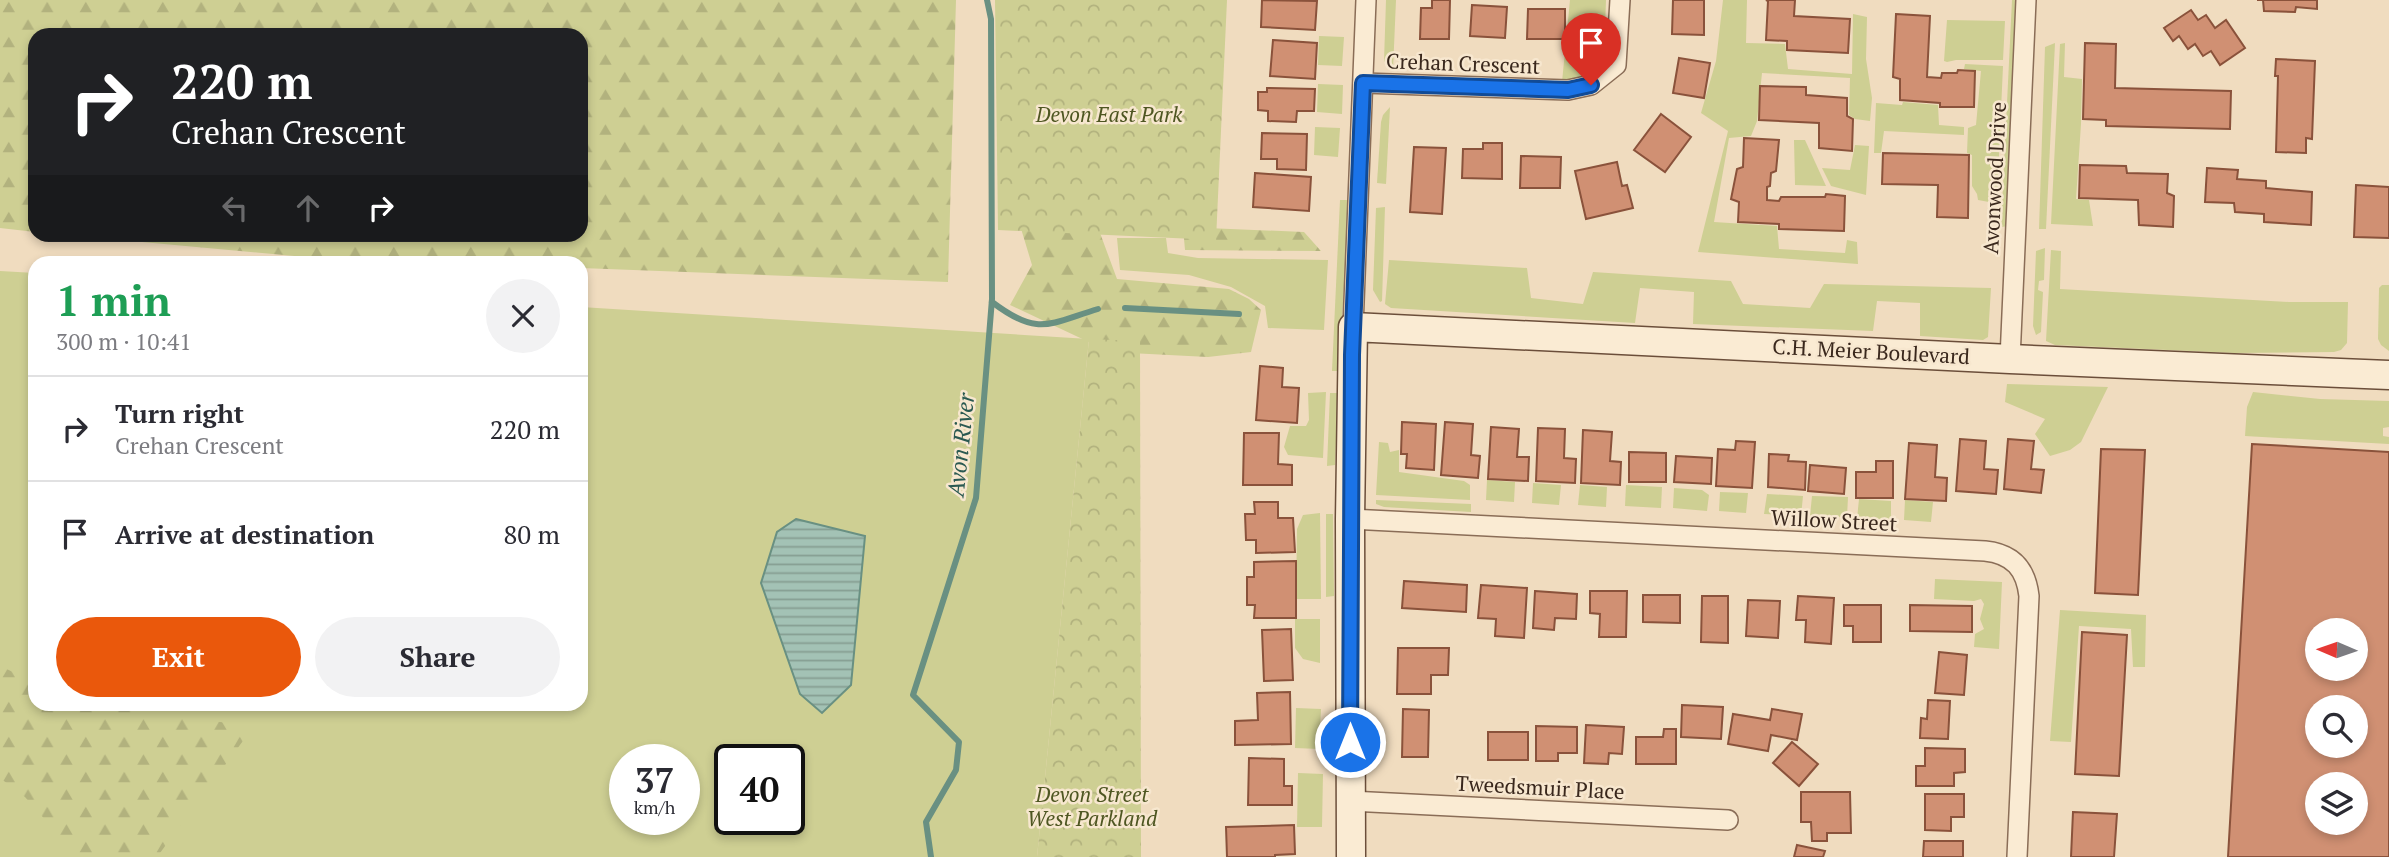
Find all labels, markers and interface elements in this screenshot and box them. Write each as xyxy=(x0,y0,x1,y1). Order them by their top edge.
pin xyxy=(1561,13,1621,85)
icon: arrive xyxy=(1572,24,1610,62)
street label: Crehan Crescent xyxy=(1386,46,1541,80)
text: 220 m xyxy=(171,48,313,113)
icon: right xyxy=(56,56,147,147)
park label: Devon East Park xyxy=(1035,100,1183,128)
street label: Avonwood Drive xyxy=(1976,101,2012,255)
text: Crehan Crescent xyxy=(171,111,406,153)
icon: left xyxy=(216,189,254,227)
icon: ahead xyxy=(289,189,327,227)
icon: right xyxy=(362,189,400,227)
text: 1 min xyxy=(56,272,171,328)
button: close xyxy=(486,279,560,353)
text: 300 m · 10:41 xyxy=(56,326,191,357)
street label: C.H. Meier Boulevard xyxy=(1772,332,1971,370)
water label: Avon River xyxy=(939,390,981,500)
text: Turn right xyxy=(115,396,244,430)
icon: right xyxy=(56,410,94,448)
text: 220 m xyxy=(490,412,560,446)
text: Crehan Crescent xyxy=(115,430,284,461)
street label: Willow Street xyxy=(1770,503,1898,537)
icon: arrive xyxy=(56,515,94,553)
text: Arrive at destination xyxy=(115,517,374,551)
text: 80 m xyxy=(504,517,560,551)
button: Exit xyxy=(56,617,301,697)
button: Share xyxy=(315,617,560,697)
north arrow xyxy=(2305,618,2368,681)
map controls xyxy=(2305,618,2368,835)
button: search xyxy=(2305,695,2368,758)
position arrow xyxy=(1313,705,1387,779)
speed limit sign: 40 xyxy=(714,744,805,835)
text: 37 xyxy=(635,757,674,803)
street label: Tweedsmuir Place xyxy=(1455,769,1625,805)
button: layers xyxy=(2305,772,2368,835)
park label: Devon Street West Parkland xyxy=(1027,780,1158,832)
text: km/h xyxy=(634,795,675,819)

